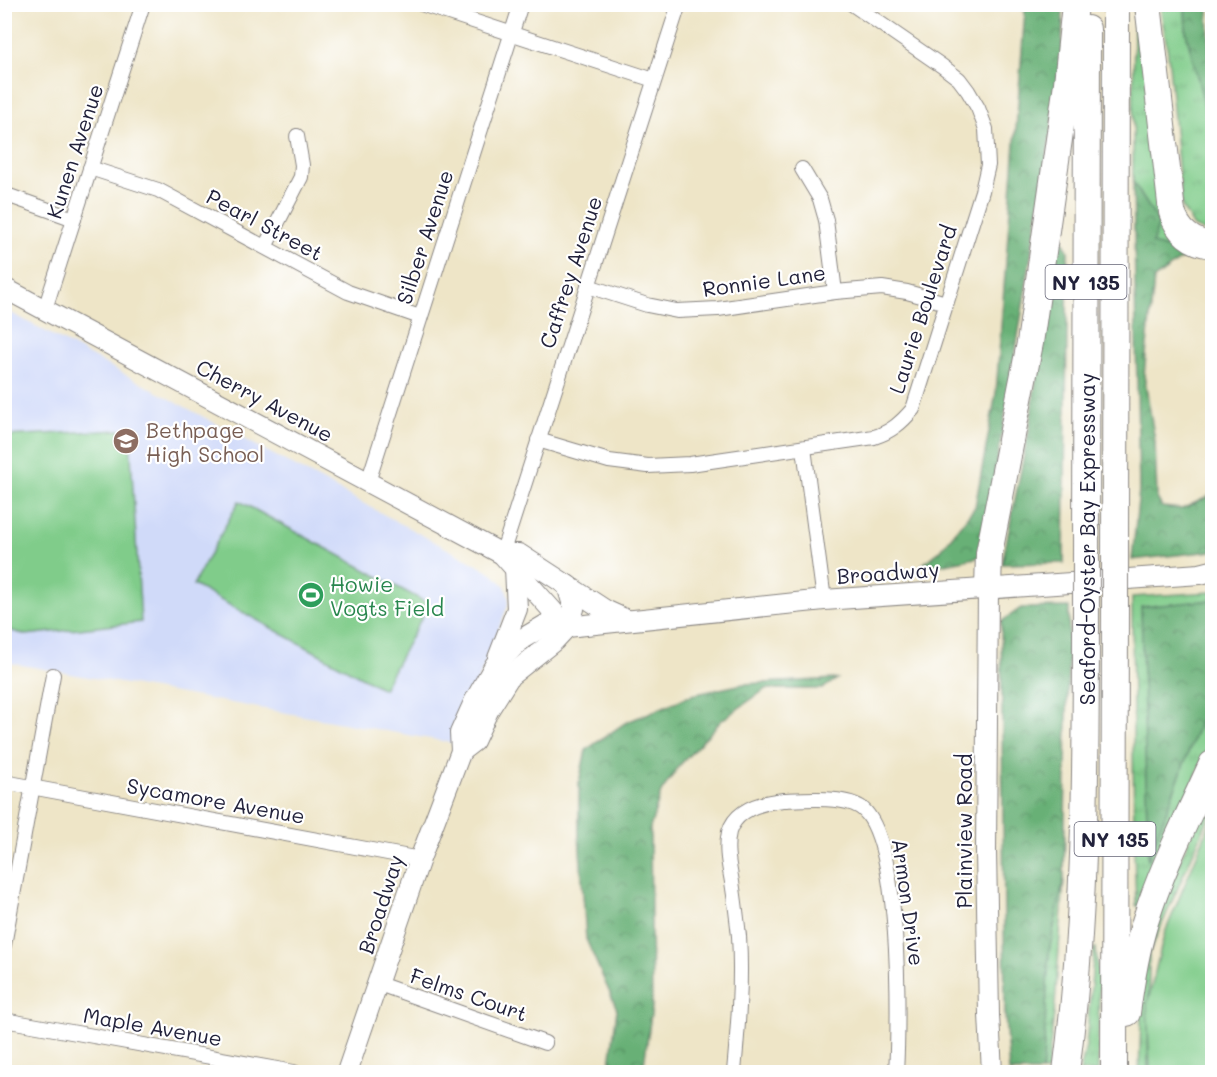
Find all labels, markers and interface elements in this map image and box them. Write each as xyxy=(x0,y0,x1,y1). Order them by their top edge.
street label: Kunen Avenue xyxy=(40,80,108,222)
street label: Silber Avenue xyxy=(390,166,458,308)
street label: Pearl Street xyxy=(202,182,328,266)
street label: Caffrey Avenue xyxy=(533,193,607,351)
street label: Laurie Boulevard xyxy=(882,221,962,397)
street label: Ronnie Lane xyxy=(701,258,827,302)
road number: NY 135 xyxy=(1046,265,1126,299)
street label: Cherry Avenue xyxy=(192,353,338,447)
street label: Seaford-Oyster Bay Expressway xyxy=(1073,373,1100,705)
place label: Bethpage High School xyxy=(146,416,264,467)
school or university icon: Bethpage High School xyxy=(111,426,141,456)
street label: Broadway xyxy=(836,555,940,589)
place label: Howie Vogts Field xyxy=(330,570,444,621)
sports icon: Howie Vogts Field xyxy=(296,580,326,610)
street label: Plainview Road xyxy=(950,753,977,909)
street label: Sycamore Avenue xyxy=(125,771,307,829)
road number: NY 135 xyxy=(1074,822,1156,856)
street label: Armon Drive xyxy=(887,837,931,967)
street label: Broadway xyxy=(351,851,409,957)
street label: Felms Court xyxy=(407,961,531,1027)
street label: Maple Avenue xyxy=(82,1001,224,1051)

